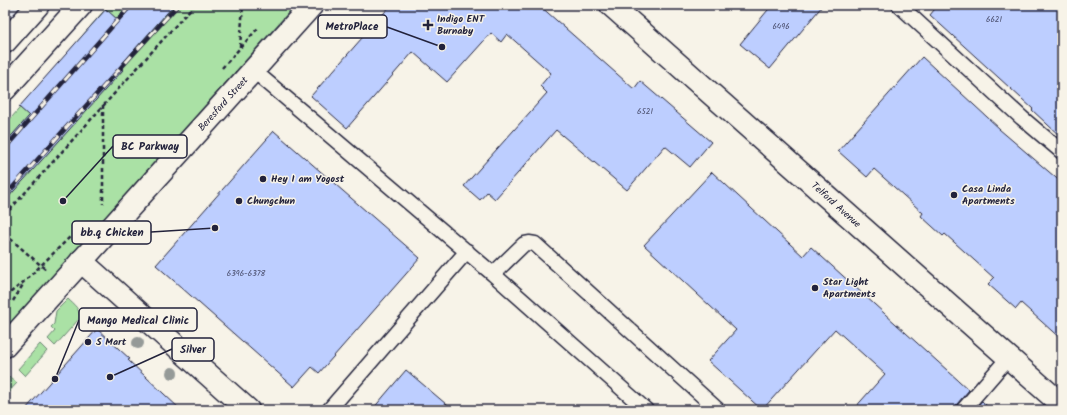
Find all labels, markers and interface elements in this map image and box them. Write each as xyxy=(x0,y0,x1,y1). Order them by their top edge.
place label: Indigo ENT Burnaby xyxy=(437,11,486,39)
house number: 6621 xyxy=(986,13,1003,26)
callout: MetroPlace xyxy=(318,15,387,38)
text: MetroPlace xyxy=(326,18,379,36)
marker: Indigo ENT Burnaby xyxy=(422,19,434,31)
house number: 6496 xyxy=(772,20,790,33)
street label: Beresford Street xyxy=(194,73,252,135)
house number: 6521 xyxy=(637,105,653,118)
callout: BC Parkway xyxy=(113,135,187,158)
text: BC Parkway xyxy=(121,138,179,156)
place label: Hey I am Yogost xyxy=(271,171,345,187)
marker: Hey I am Yogost xyxy=(258,174,268,184)
street label: Telford Avenue xyxy=(807,178,865,232)
place label: Casa Linda Apartments xyxy=(962,181,1015,209)
marker: Casa Linda Apartments xyxy=(949,190,959,200)
place label: Chungchun xyxy=(247,193,295,209)
marker: Chungchun xyxy=(234,196,244,206)
callout: bb.q Chicken xyxy=(72,221,151,244)
text: bb.q Chicken xyxy=(80,224,144,242)
house number: 6396-6378 xyxy=(227,267,265,280)
place label: Star Light Apartments xyxy=(823,274,876,302)
marker: Star Light Apartments xyxy=(810,283,820,293)
callout: Mango Medical Clinic xyxy=(79,308,197,331)
text: Mango Medical Clinic xyxy=(87,312,189,330)
place label: S Mart xyxy=(96,334,127,350)
marker: S Mart xyxy=(83,337,93,347)
callout: Silver xyxy=(172,338,214,361)
text: Silver xyxy=(180,341,207,359)

